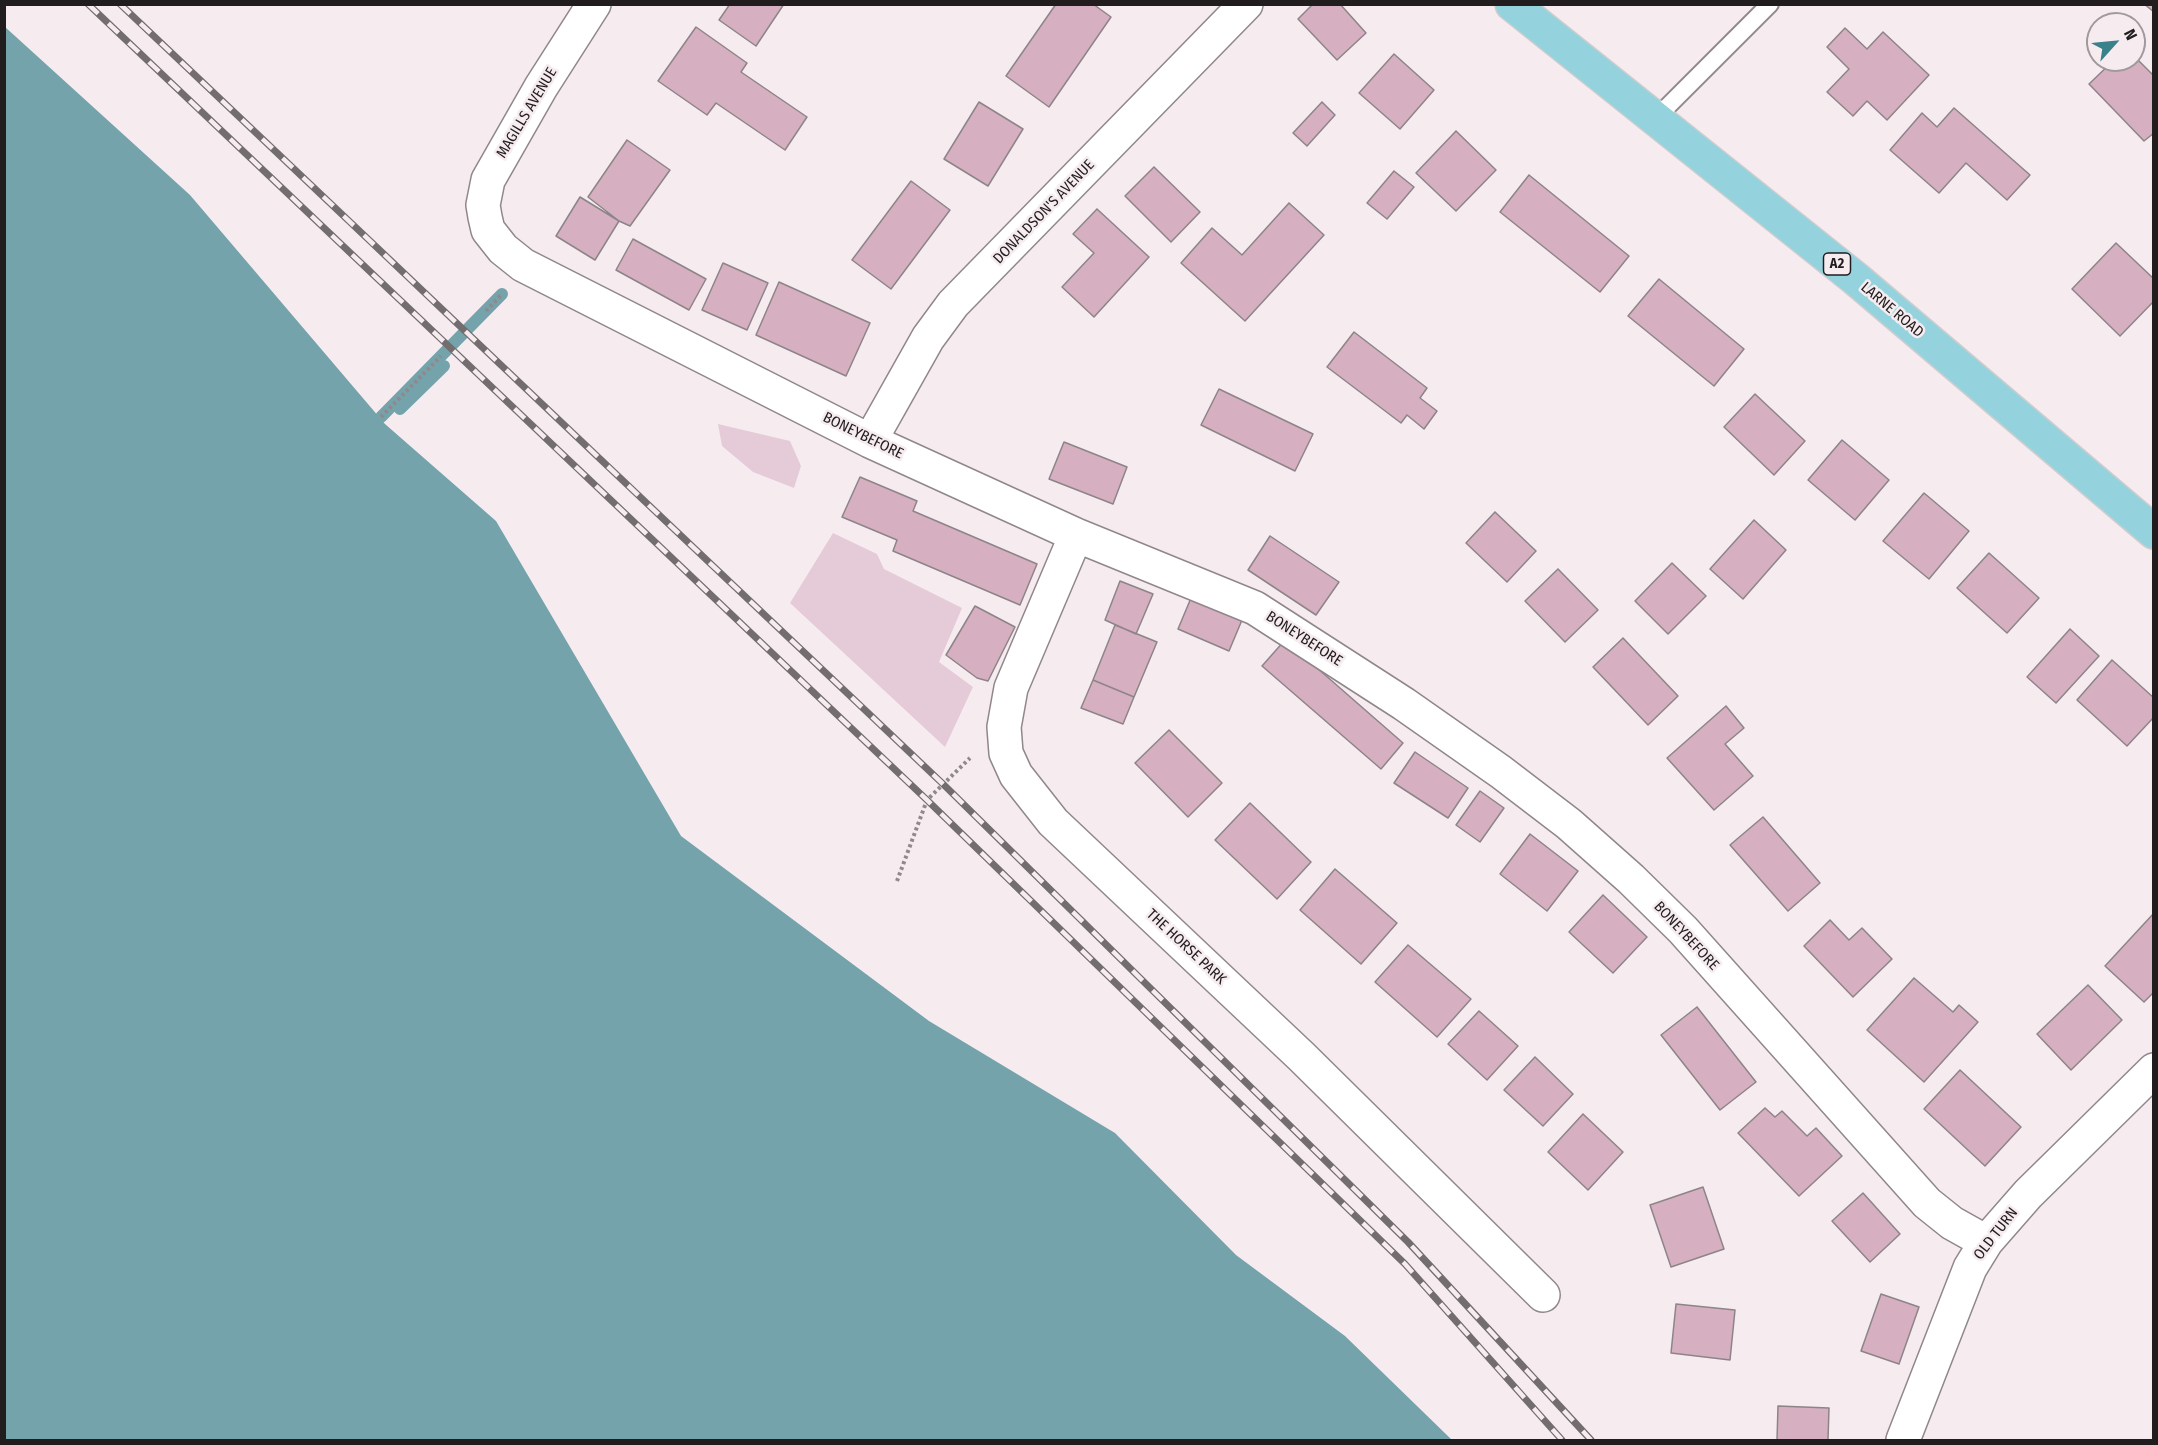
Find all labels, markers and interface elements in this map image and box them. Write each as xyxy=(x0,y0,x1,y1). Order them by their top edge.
north arrow xyxy=(2086,12,2146,72)
text: N xyxy=(2120,26,2141,43)
street label: MAGILLS AVENUE xyxy=(493,65,561,161)
street label: DONALDSON'S AVENUE xyxy=(990,156,1098,268)
road number: A2 xyxy=(1824,253,1850,275)
street label: LARNE ROAD xyxy=(1857,279,1927,341)
street label: BONEYBEFORE xyxy=(820,409,906,463)
street label: BONEYBEFORE xyxy=(1262,608,1346,670)
street label: BONEYBEFORE xyxy=(1650,898,1722,974)
street label: THE HORSE PARK xyxy=(1143,906,1229,988)
street label: OLD TURN xyxy=(1970,1204,2022,1264)

